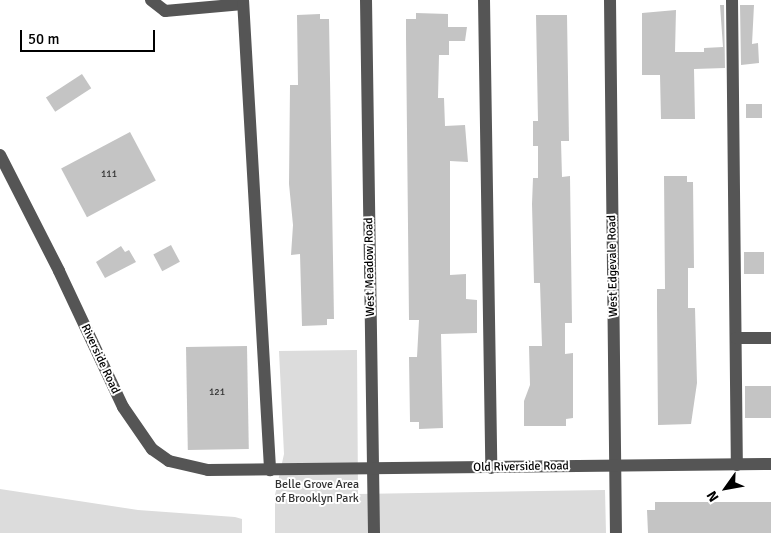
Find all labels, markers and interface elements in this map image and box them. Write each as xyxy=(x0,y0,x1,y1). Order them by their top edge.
scale bar xyxy=(22,20,158,52)
text: 50 m xyxy=(28,30,59,48)
house number: 111 xyxy=(101,169,117,181)
street label: West Edgevale Road xyxy=(605,215,621,317)
street label: West Meadow Road xyxy=(362,217,378,317)
street label: Riverside Road xyxy=(78,322,122,396)
house number: 121 xyxy=(209,387,225,399)
street label: Old Riverside Road xyxy=(473,459,569,475)
north arrow xyxy=(701,463,751,513)
park label: Belle Grove Area of Brooklyn Park xyxy=(275,478,359,506)
text: N xyxy=(703,488,723,505)

